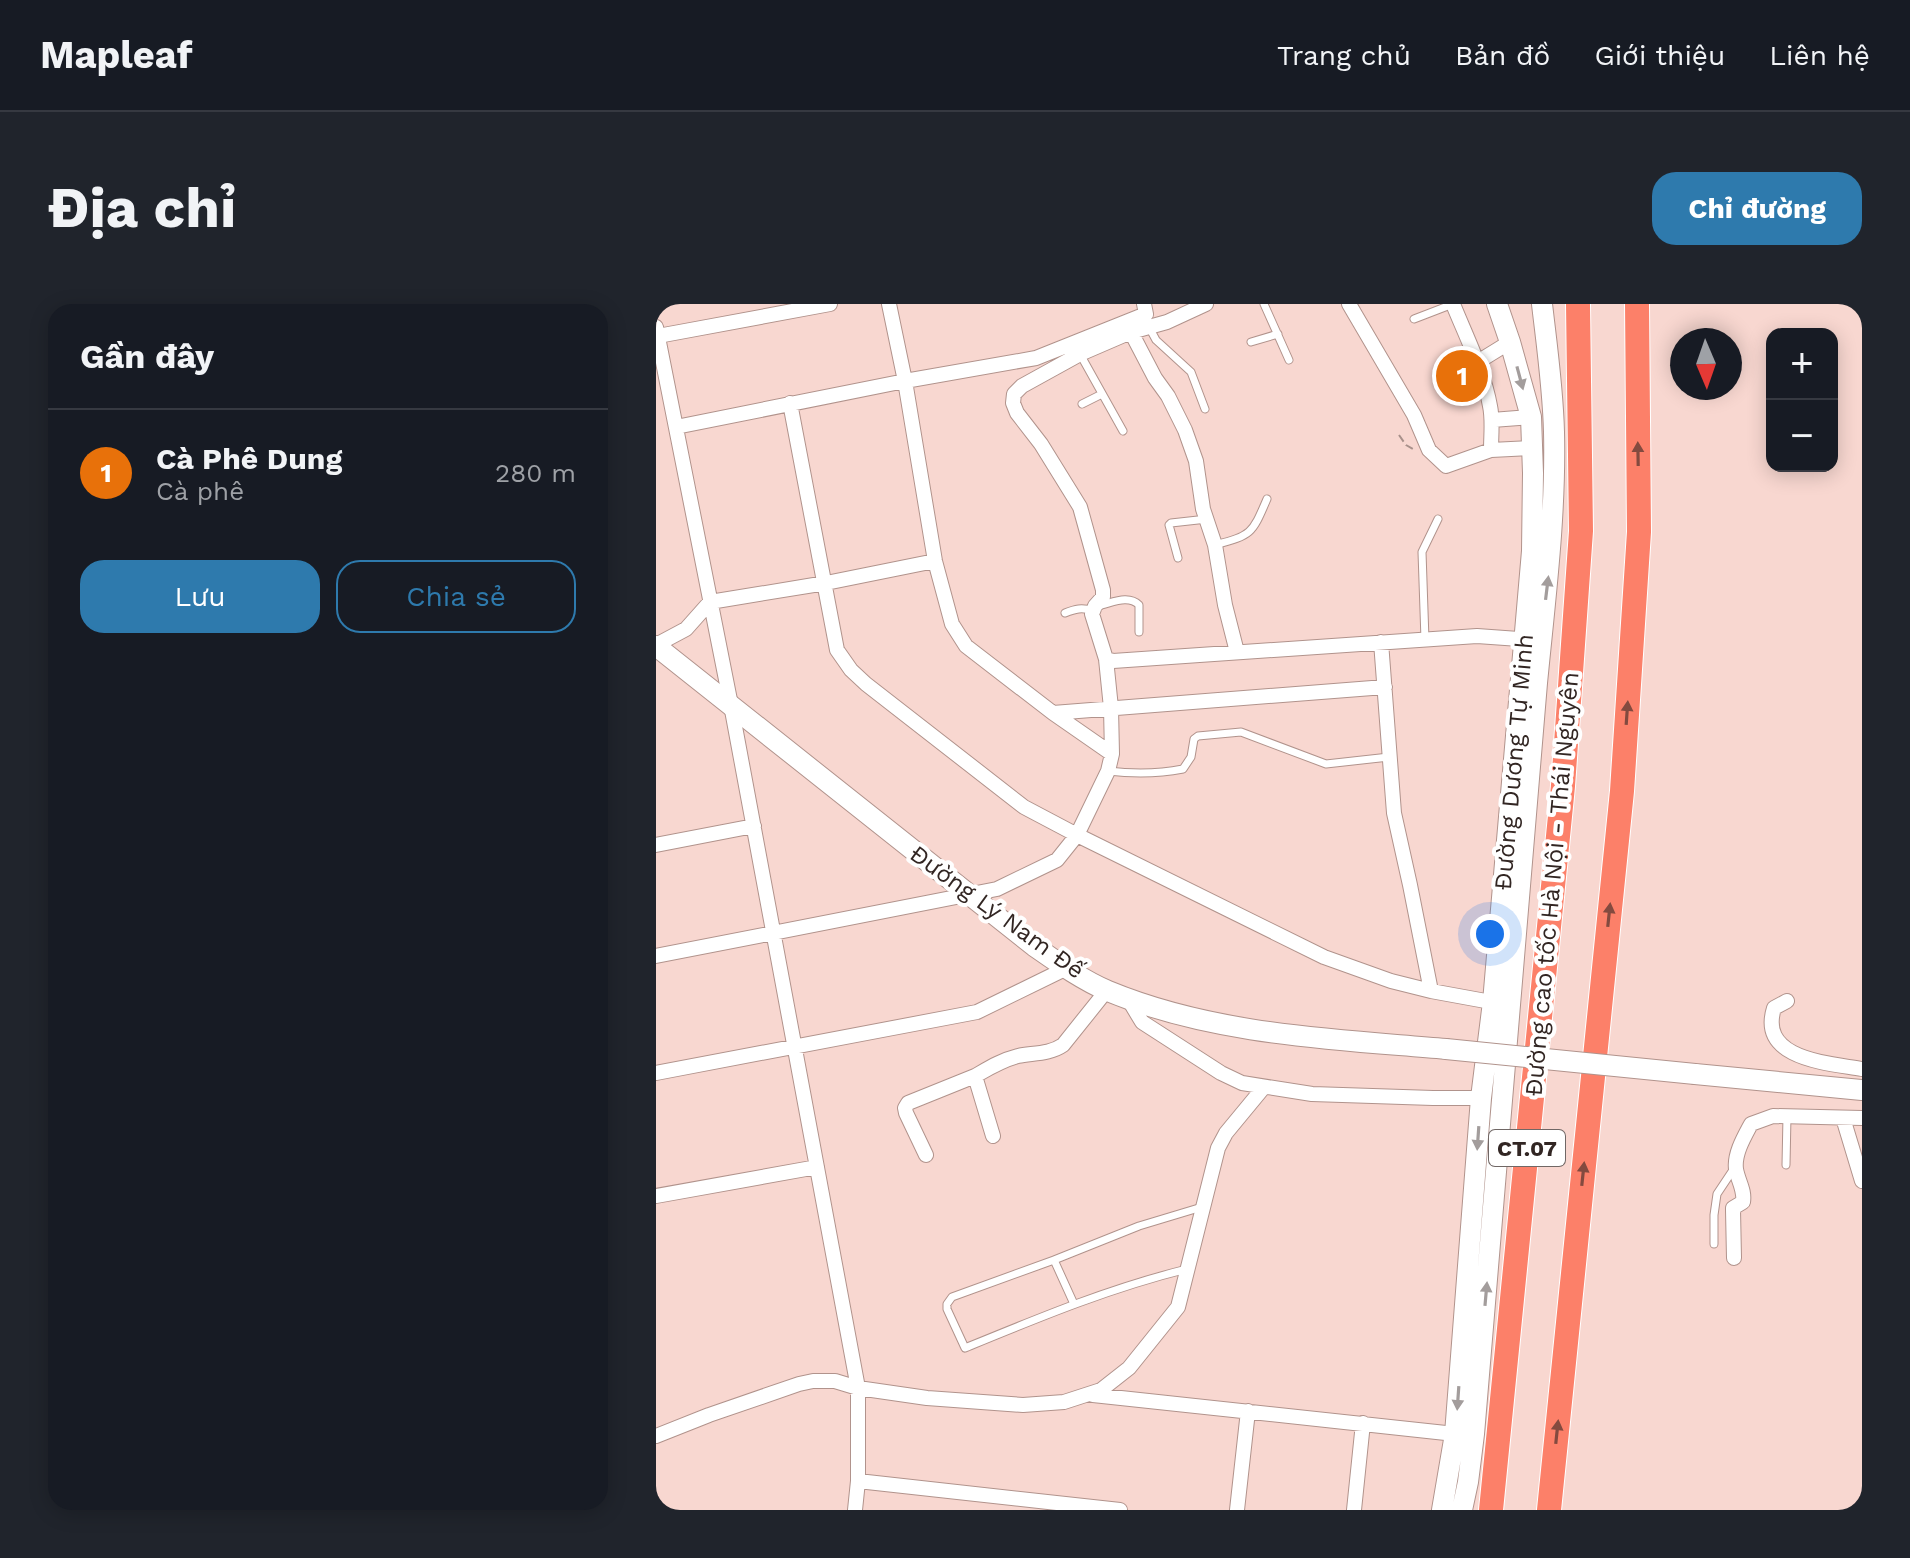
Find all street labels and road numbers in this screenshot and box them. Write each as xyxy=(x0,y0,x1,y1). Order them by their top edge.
street label: Đường Dương Tự Minh xyxy=(1489,633,1539,891)
street label: Đường cao tốc Hà Nội - Thái Nguyên xyxy=(1519,671,1585,1097)
street label: Đường Lý Nam Đế xyxy=(904,839,1090,985)
road number: CT.07 xyxy=(1489,1130,1565,1166)

